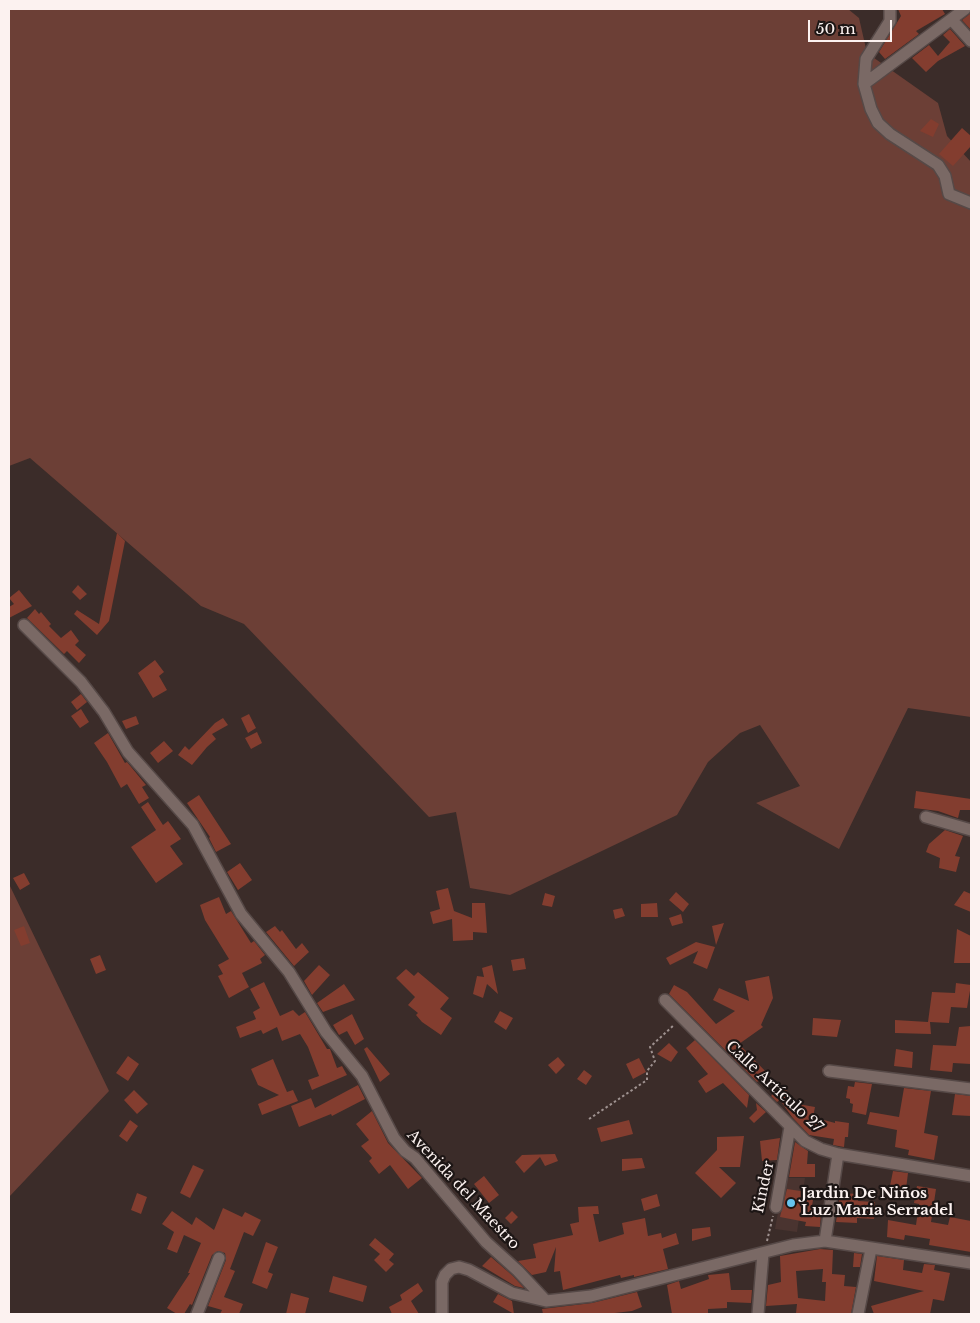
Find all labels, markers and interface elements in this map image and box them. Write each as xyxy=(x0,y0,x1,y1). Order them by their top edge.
scale bar xyxy=(810,10,894,42)
text: 50 m xyxy=(816,19,856,38)
street label: Calle Artículo 27 xyxy=(722,1037,826,1137)
street label: Avenida del Maestro xyxy=(403,1127,523,1253)
street label: Kinder xyxy=(750,1159,778,1215)
place label: Jardin De Niños Luz Maria Serradel xyxy=(801,1185,953,1220)
marker: Jardin De Niños Luz Maria Serradel xyxy=(785,1197,797,1209)

